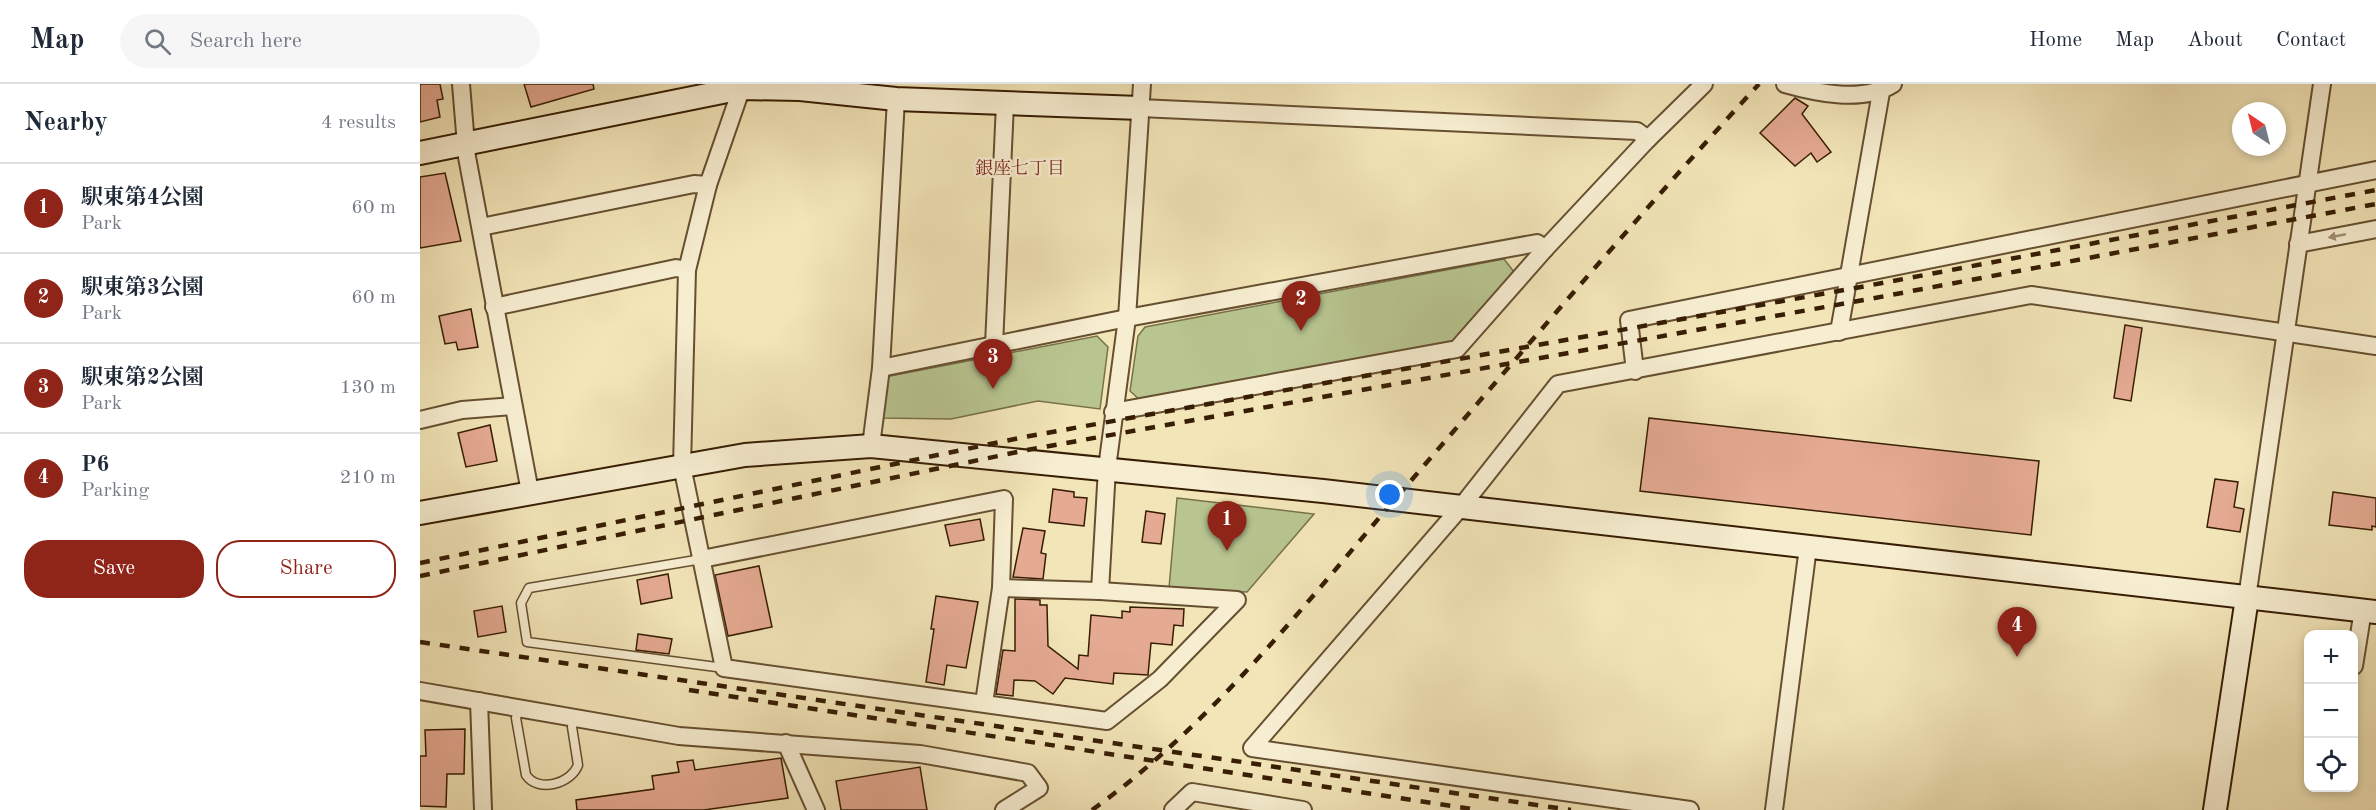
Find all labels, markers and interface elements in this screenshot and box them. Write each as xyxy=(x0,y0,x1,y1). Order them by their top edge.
search box xyxy=(120,14,540,68)
icon: search xyxy=(141,25,174,58)
text: Map xyxy=(30,27,84,55)
text: Search here xyxy=(189,30,302,52)
text: Home xyxy=(2029,30,2082,51)
text: Map xyxy=(2115,30,2154,51)
text: About xyxy=(2187,30,2243,51)
text: Contact xyxy=(2276,30,2346,51)
north arrow xyxy=(2232,102,2286,156)
text: Nearby xyxy=(24,110,108,136)
text: 4 results xyxy=(321,113,396,133)
district label: 銀座七丁目 xyxy=(975,158,1065,178)
text: 駅東第4公園 xyxy=(81,187,204,209)
text: 1 xyxy=(38,198,49,218)
text: 60 m xyxy=(351,198,396,218)
text: Park xyxy=(81,214,122,234)
one-way arrow xyxy=(2327,232,2346,241)
text: 駅東第3公園 xyxy=(81,277,204,299)
pin: 2 xyxy=(1282,282,1320,331)
text: 2 xyxy=(38,288,49,308)
text: 60 m xyxy=(351,288,396,308)
text: Park xyxy=(81,304,122,324)
pin: 3 xyxy=(974,340,1012,389)
text: 駅東第2公園 xyxy=(81,367,204,389)
text: 3 xyxy=(38,378,49,398)
text: 130 m xyxy=(340,378,396,398)
text: Park xyxy=(81,394,122,414)
text: P6 xyxy=(81,454,109,476)
text: 4 xyxy=(38,468,49,488)
text: 210 m xyxy=(340,468,396,488)
your location xyxy=(1375,480,1404,509)
text: Parking xyxy=(81,481,149,501)
pin: 1 xyxy=(1208,502,1246,551)
button: Save xyxy=(24,540,204,598)
button: Share xyxy=(216,540,396,598)
pin: 4 xyxy=(1998,608,2036,657)
map controls xyxy=(2304,630,2358,792)
button: + xyxy=(2304,630,2358,684)
button: − xyxy=(2304,684,2358,738)
button: locate xyxy=(2304,738,2358,792)

